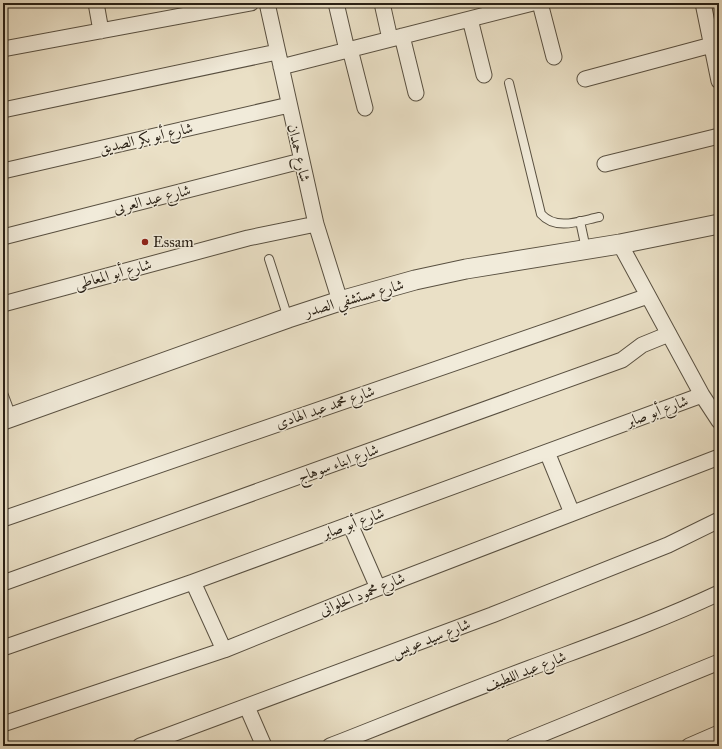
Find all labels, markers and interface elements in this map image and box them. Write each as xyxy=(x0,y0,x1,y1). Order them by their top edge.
street label: شارع أبو بكر الصديق xyxy=(97,117,196,161)
street label: شارع حمدان xyxy=(280,122,314,185)
street label: شارع عيد العربى xyxy=(111,181,194,221)
place label: Essam xyxy=(153,233,194,251)
marker: Essam xyxy=(140,237,150,247)
street label: شارع أبو المعاطى xyxy=(72,253,154,297)
street label: شارع مستشفي الصدر xyxy=(300,275,407,326)
street label: شارع محمد عبد الهادى xyxy=(273,382,378,436)
street label: شارع أبو صابر xyxy=(621,390,692,435)
street label: شارع ابناء سوهاج xyxy=(295,440,382,490)
street label: شارع أبو صابر xyxy=(317,502,388,547)
street label: شارع محمود الحلوانى xyxy=(316,569,409,623)
street label: شارع سيد عويس xyxy=(389,615,474,665)
street label: شارع عبد اللطيف xyxy=(481,647,570,699)

